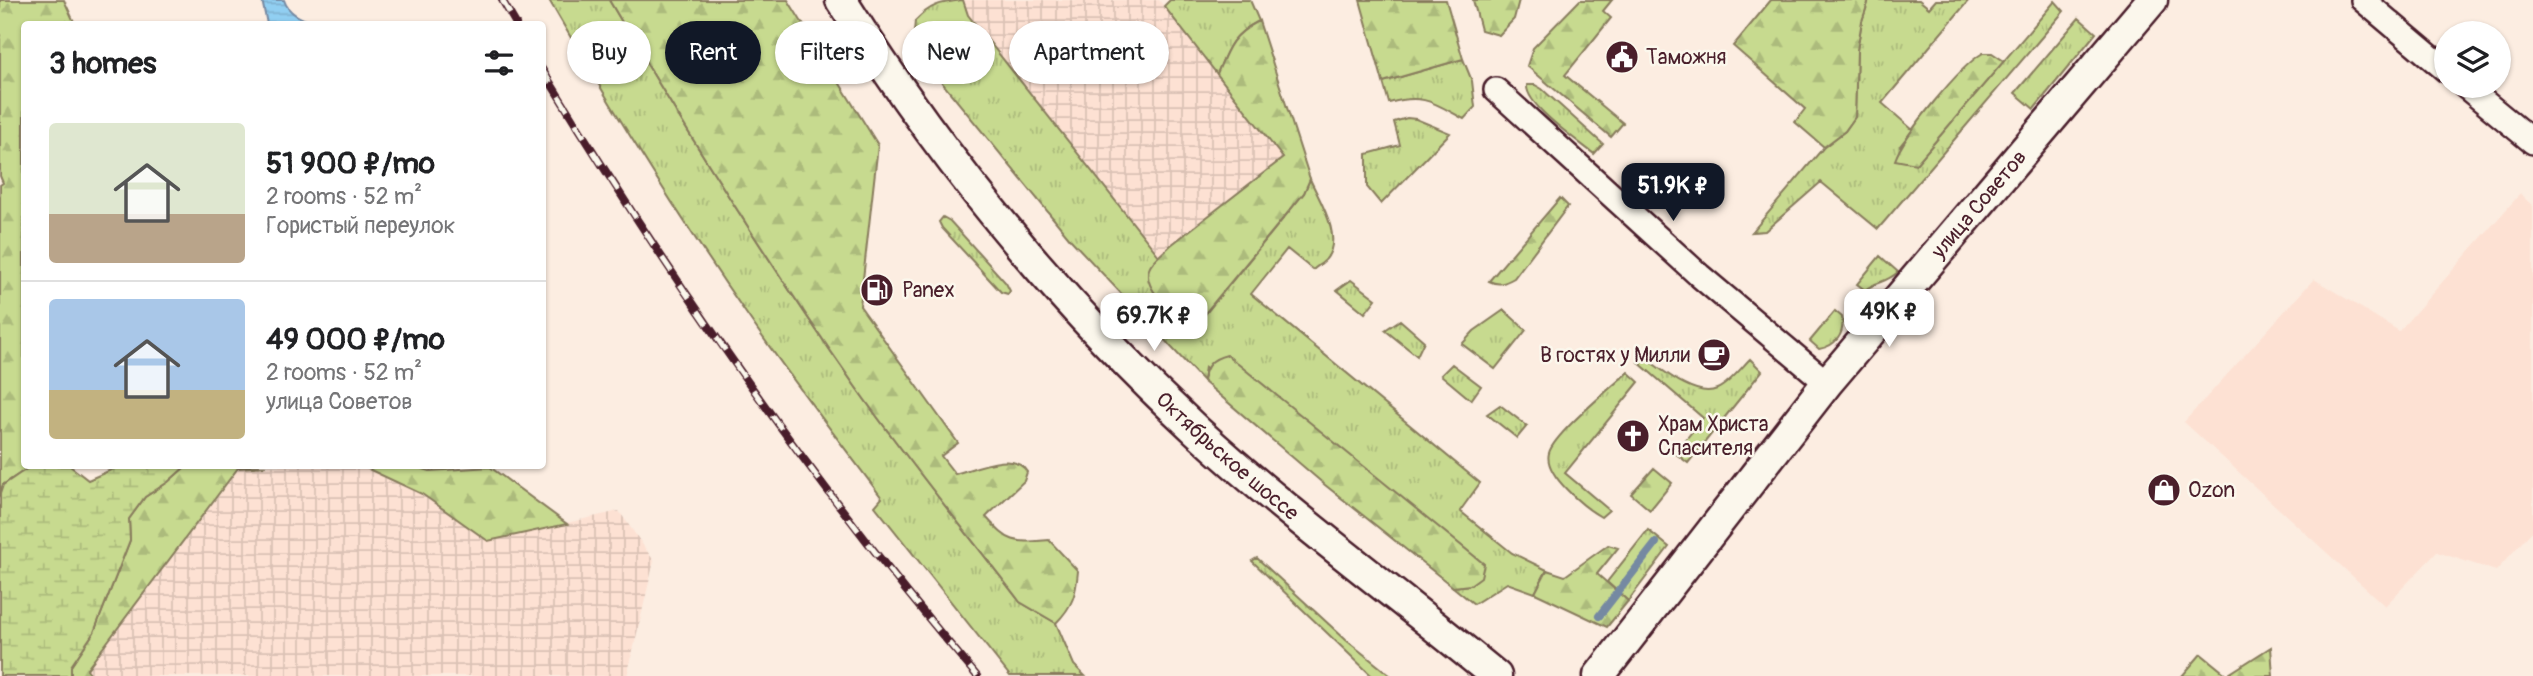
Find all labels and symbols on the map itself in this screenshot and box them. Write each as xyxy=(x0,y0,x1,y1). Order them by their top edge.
public building icon: Таможня xyxy=(1603,38,1641,76)
place label: Таможня xyxy=(1646,44,1726,71)
street label: улица Советов xyxy=(1925,145,2033,265)
pin: 51.9K ₽ xyxy=(1608,164,1738,223)
fuel station icon: Panex xyxy=(858,271,896,309)
place label: Panex xyxy=(902,277,955,304)
pin: 49K ₽ xyxy=(1840,290,1938,349)
pin: 69.7K ₽ xyxy=(1089,294,1219,353)
cafe icon: В гостях у Милли xyxy=(1695,336,1733,374)
place label: В гостях у Милли xyxy=(1540,342,1690,369)
street label: Октябрьское шоссе xyxy=(1150,386,1305,527)
place label: Храм Христа Спасителя xyxy=(1658,411,1768,462)
church icon: Храм Христа Спасителя xyxy=(1614,417,1652,455)
shop icon: Ozon xyxy=(2145,471,2183,509)
place label: Ozon xyxy=(2188,477,2235,504)

